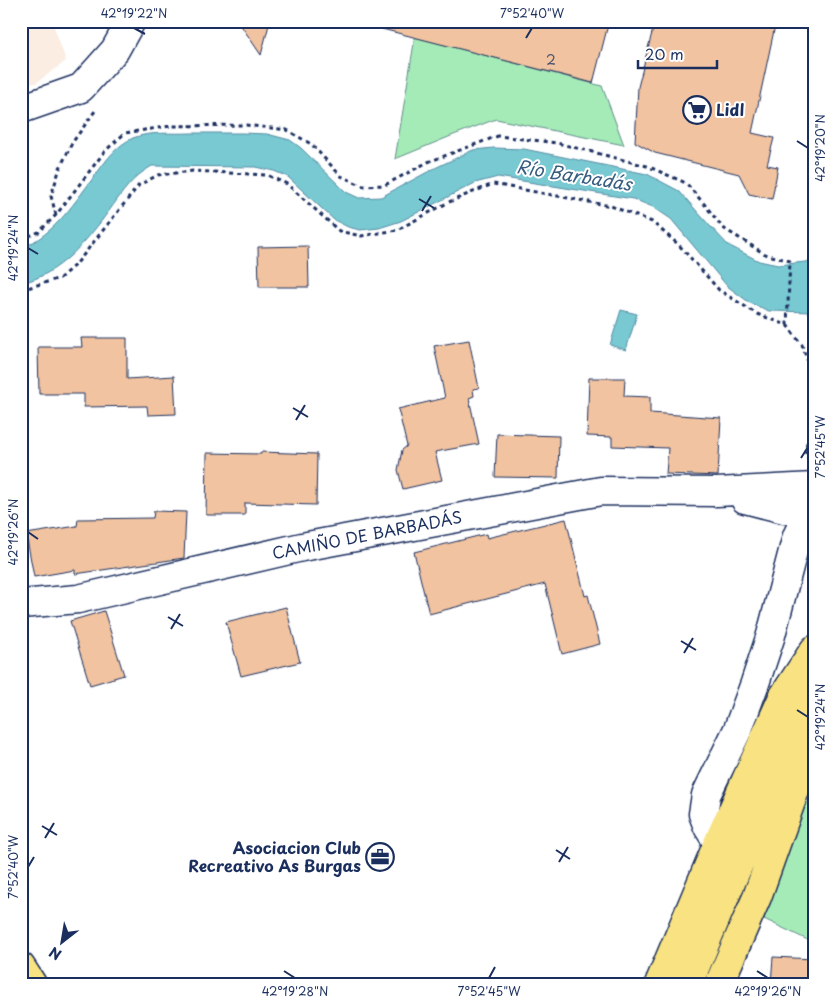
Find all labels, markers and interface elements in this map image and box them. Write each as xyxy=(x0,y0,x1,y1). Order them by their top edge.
text: 42°19'22"N xyxy=(101,4,167,22)
text: 7°52'40"W xyxy=(500,4,565,22)
scale bar xyxy=(638,38,716,70)
text: 20 m xyxy=(645,42,684,65)
house number: 2 xyxy=(546,49,556,70)
supermarket icon: Lidl xyxy=(682,95,712,125)
place label: Lidl xyxy=(716,97,744,121)
text: 42°19'20"N xyxy=(811,114,829,182)
water label: Río Barbadás xyxy=(515,152,635,197)
text: 42°19'24"N xyxy=(4,215,22,281)
text: 7°52'45"W xyxy=(811,415,829,478)
text: 42°19'26"N xyxy=(4,499,22,565)
street label: CAMIÑO DE BARBADÁS xyxy=(270,504,464,564)
text: 42°19'24"N xyxy=(811,684,829,750)
text: 7°52'40"W xyxy=(4,834,22,899)
place label: Asociacion Club Recreativo As Burgas xyxy=(188,835,361,877)
office icon: Asociacion Club Recreativo As Burgas xyxy=(365,842,395,872)
north arrow xyxy=(38,918,88,968)
text: N xyxy=(45,942,65,965)
text: 42°19'28"N xyxy=(262,982,328,1000)
text: 7°52'45"W xyxy=(458,982,521,1000)
text: 42°19'26"N xyxy=(735,982,801,1000)

